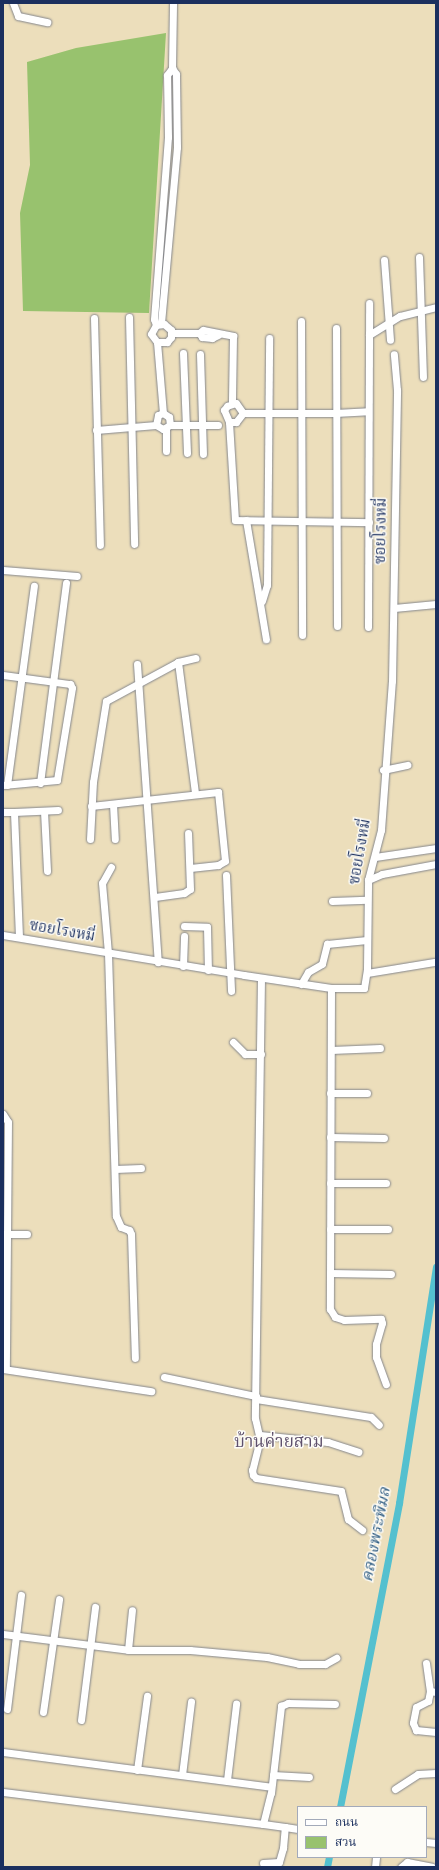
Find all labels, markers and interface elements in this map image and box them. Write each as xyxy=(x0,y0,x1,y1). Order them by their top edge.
street label: ซอยโรงหมี่ xyxy=(372,498,392,564)
street label: ซอยโรงหมี่ xyxy=(346,818,376,886)
street label: ซอยโรงหมี่ xyxy=(28,917,96,947)
district label: บ้านค่ายสาม xyxy=(234,1434,324,1454)
water label: คลองพระพิมล xyxy=(359,1486,397,1584)
legend xyxy=(297,1806,427,1858)
text: ถนน xyxy=(335,1814,358,1832)
text: สวน xyxy=(335,1834,356,1852)

